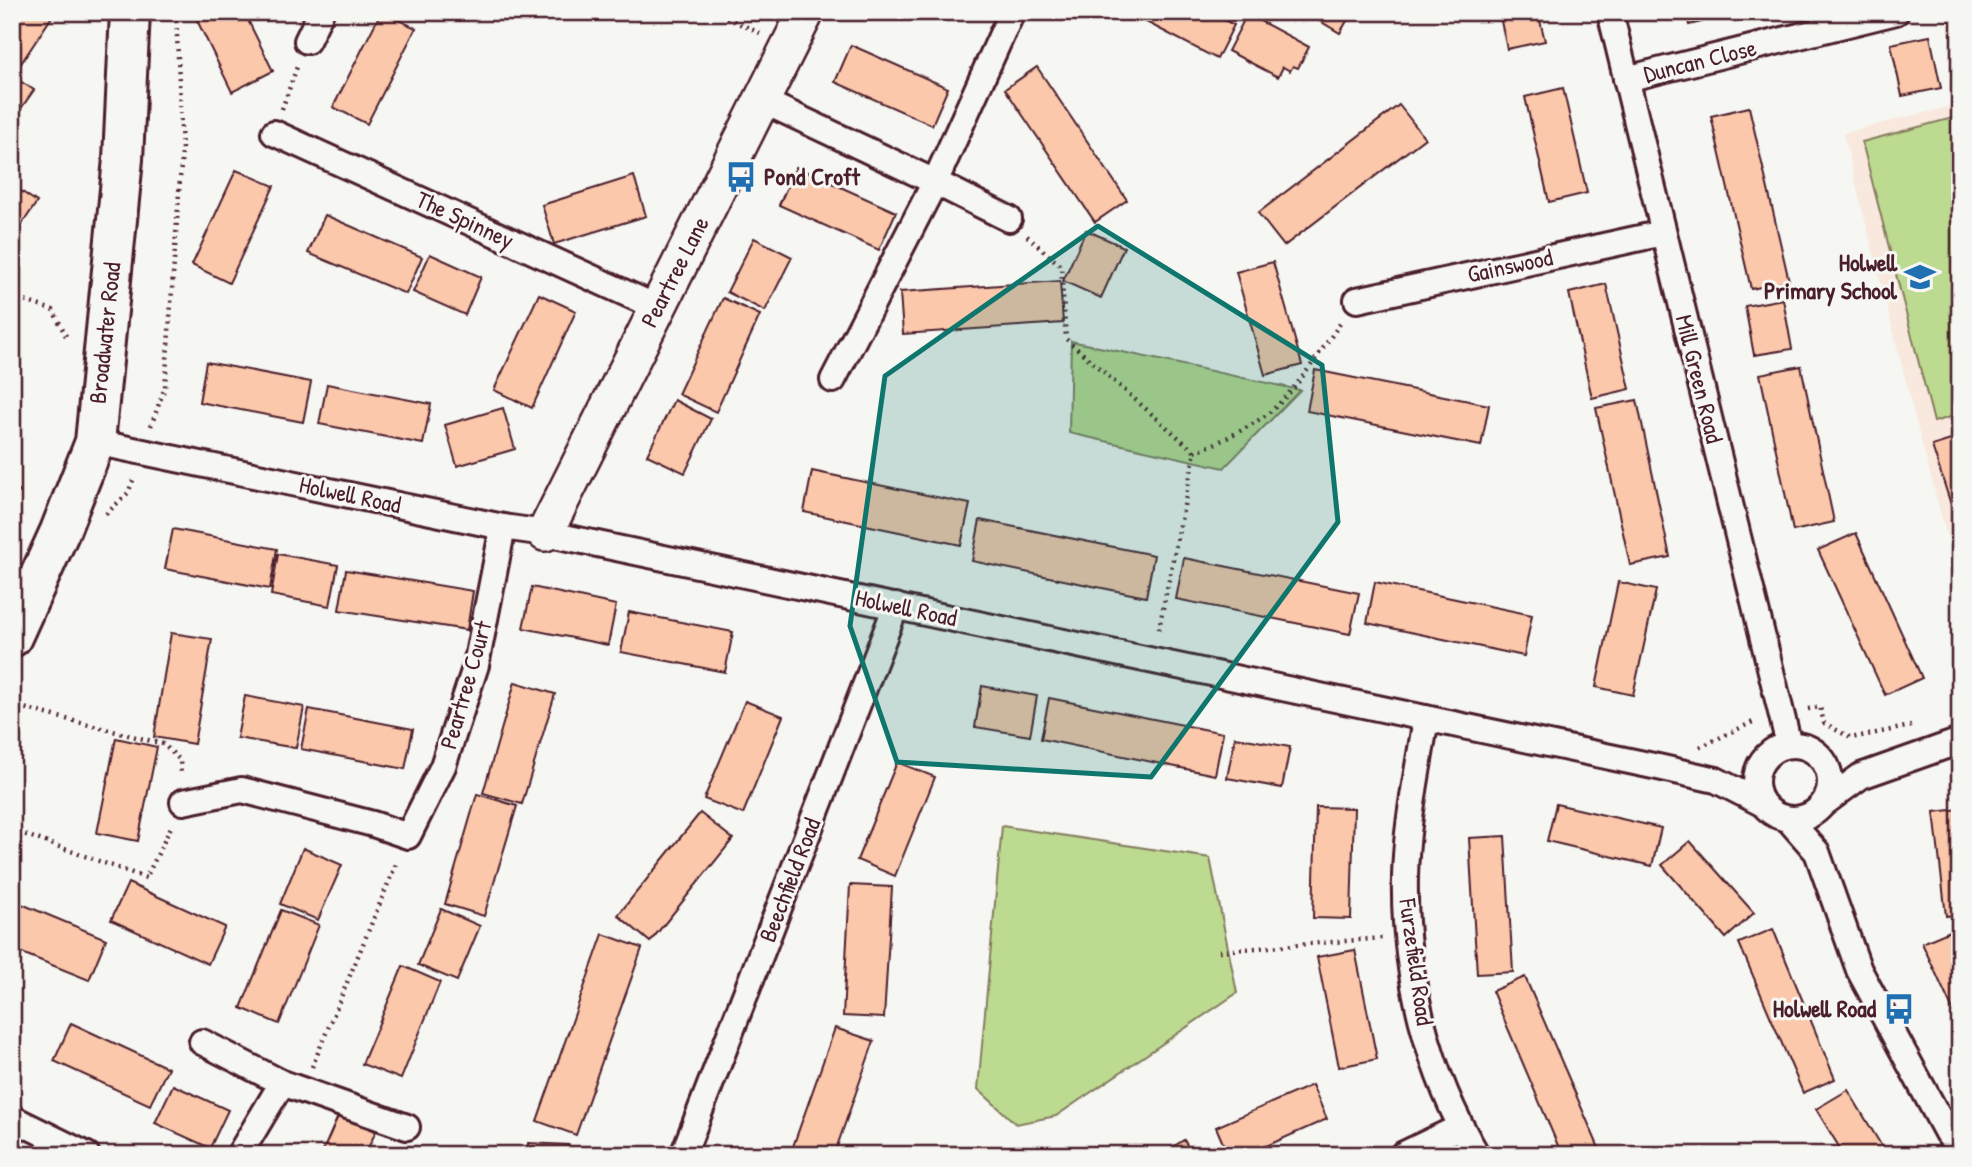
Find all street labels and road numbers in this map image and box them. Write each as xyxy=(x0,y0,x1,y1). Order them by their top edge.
street label: Duncan Close xyxy=(1640,30,1760,89)
street label: The Spinney xyxy=(411,183,520,256)
street label: Peartree Lane xyxy=(632,210,716,333)
street label: Gainswood xyxy=(1464,240,1555,290)
street label: Broadwater Road xyxy=(81,260,127,405)
street label: Mill Green Road xyxy=(1669,311,1731,446)
street label: Holwell Road xyxy=(296,468,404,520)
street label: Holwell Road xyxy=(852,581,960,633)
street label: Peartree Court xyxy=(431,616,499,752)
street label: Beechfield Road xyxy=(751,813,827,946)
street label: Furzefield Road xyxy=(1392,896,1442,1027)

